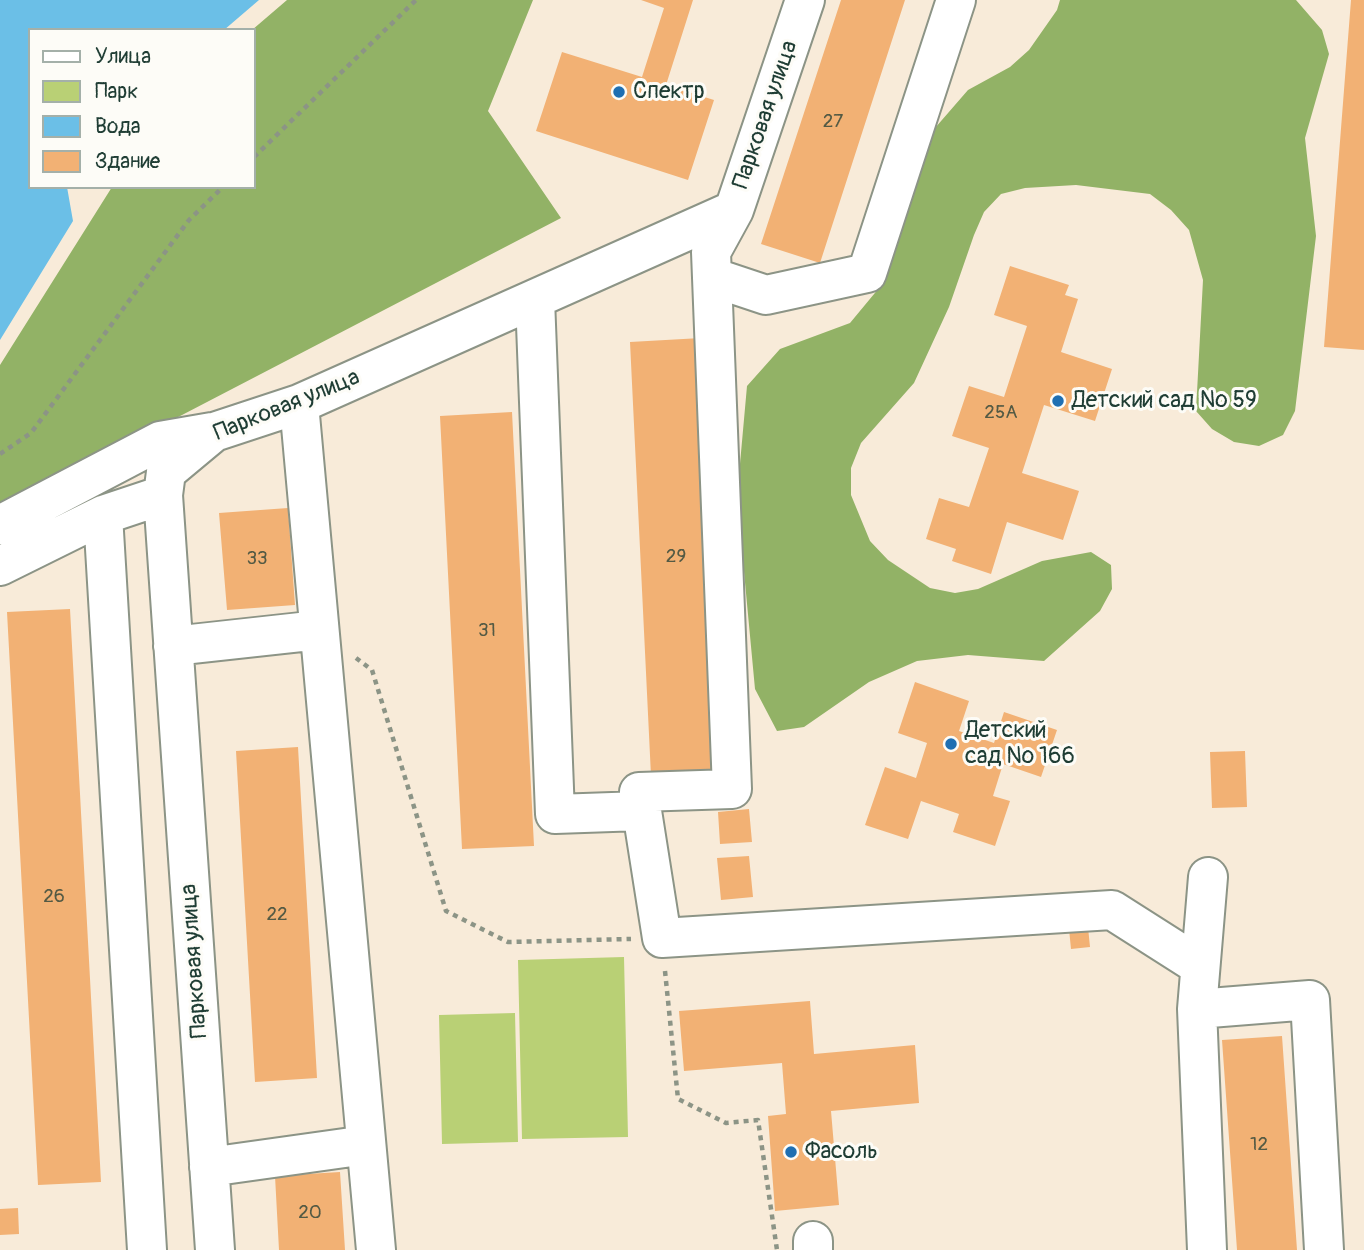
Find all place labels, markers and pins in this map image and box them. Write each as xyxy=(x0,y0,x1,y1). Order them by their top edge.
place label: Спектр xyxy=(633,78,704,106)
marker: Спектр xyxy=(611,84,627,100)
place label: Детский сад № 59 xyxy=(1072,387,1257,415)
marker: Детский сад № 59 xyxy=(1050,393,1066,409)
place label: Детский сад № 166 xyxy=(965,717,1075,771)
marker: Детский сад № 166 xyxy=(943,736,959,752)
place label: Фасоль xyxy=(805,1138,878,1166)
marker: Фасоль xyxy=(783,1144,799,1160)

